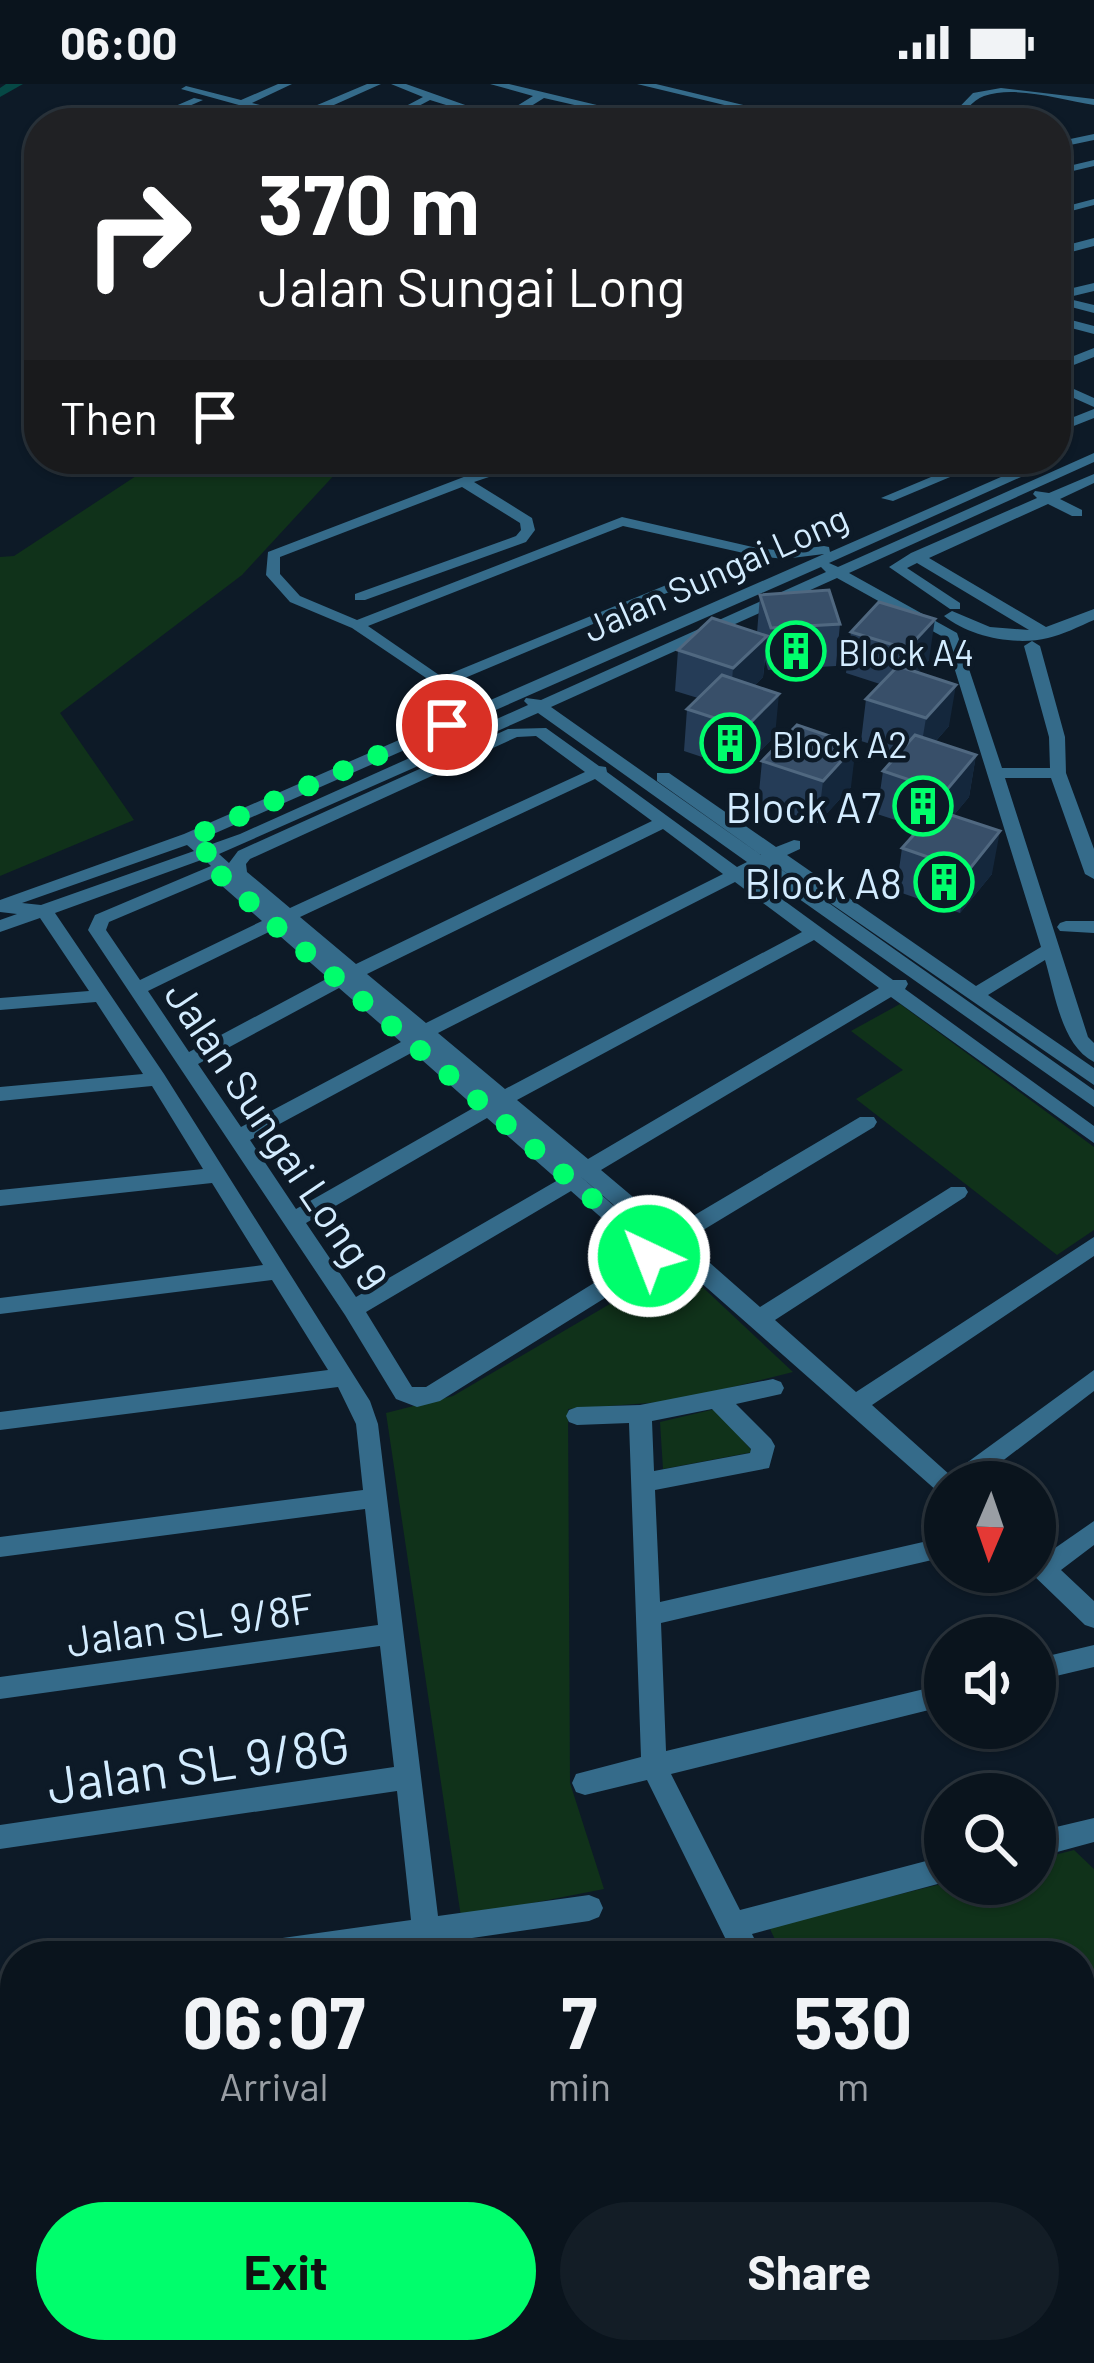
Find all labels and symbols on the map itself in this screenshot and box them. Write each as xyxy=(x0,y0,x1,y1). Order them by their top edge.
street label: Jalan Sungai Long xyxy=(576,494,854,650)
building icon: Block A4 xyxy=(765,620,827,682)
place label: Block A4 xyxy=(838,630,974,673)
pin xyxy=(396,674,498,776)
building icon: Block A2 xyxy=(699,712,761,774)
place label: Block A2 xyxy=(772,722,908,765)
building icon: Block A7 xyxy=(892,775,954,837)
place label: Block A7 xyxy=(725,781,881,831)
building icon: Block A8 xyxy=(913,851,975,913)
place label: Block A8 xyxy=(744,857,902,907)
street label: Jalan Sungai Long 9 xyxy=(155,971,400,1300)
position arrow xyxy=(586,1193,712,1319)
north arrow xyxy=(924,1461,1056,1593)
street label: Jalan SL 9/8F xyxy=(63,1581,317,1665)
street label: Jalan SL 9/8G xyxy=(43,1712,353,1814)

